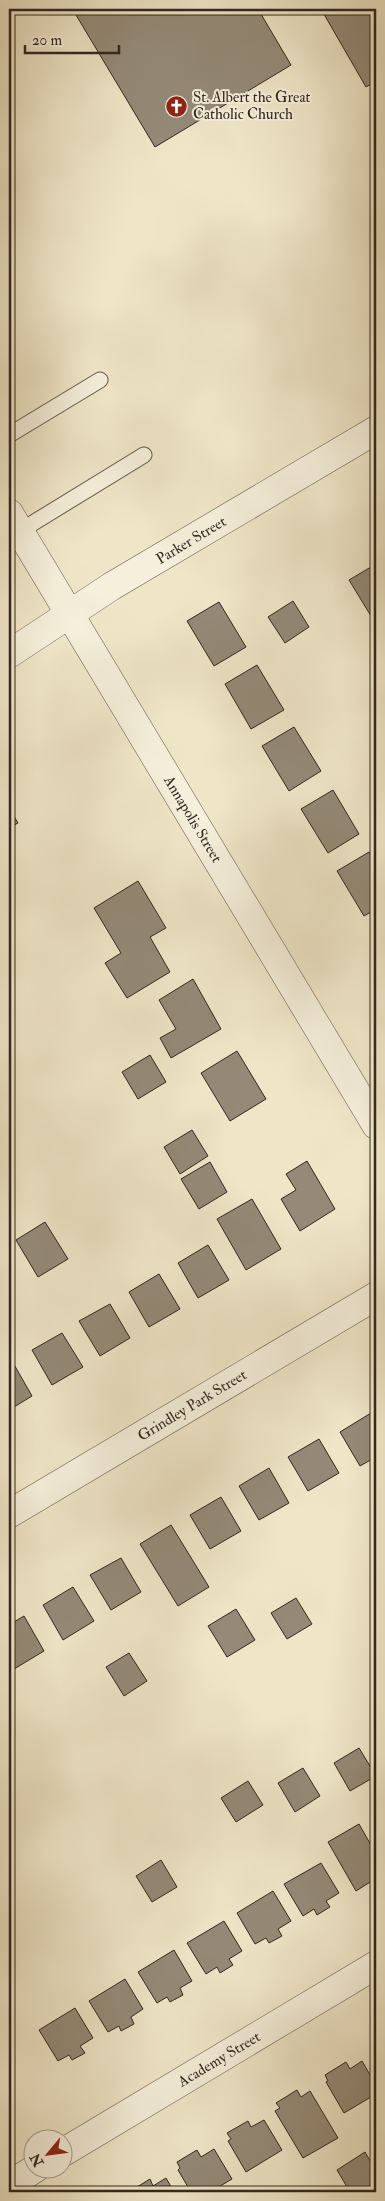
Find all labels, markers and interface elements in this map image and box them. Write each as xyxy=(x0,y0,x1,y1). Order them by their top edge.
scale bar xyxy=(25,22,119,54)
text: 20 m xyxy=(32,31,62,50)
place label: St. Albert the Great Catholic Church xyxy=(193,88,311,124)
church icon: St. Albert the Great Catholic Church xyxy=(165,94,189,118)
street label: Parker Street xyxy=(153,512,230,569)
street label: Annapolis Street xyxy=(158,771,226,867)
street label: Grindley Park Street xyxy=(134,1365,250,1445)
street label: Academy Street xyxy=(174,2027,264,2092)
north arrow xyxy=(22,2128,72,2178)
text: N xyxy=(26,2150,48,2171)

